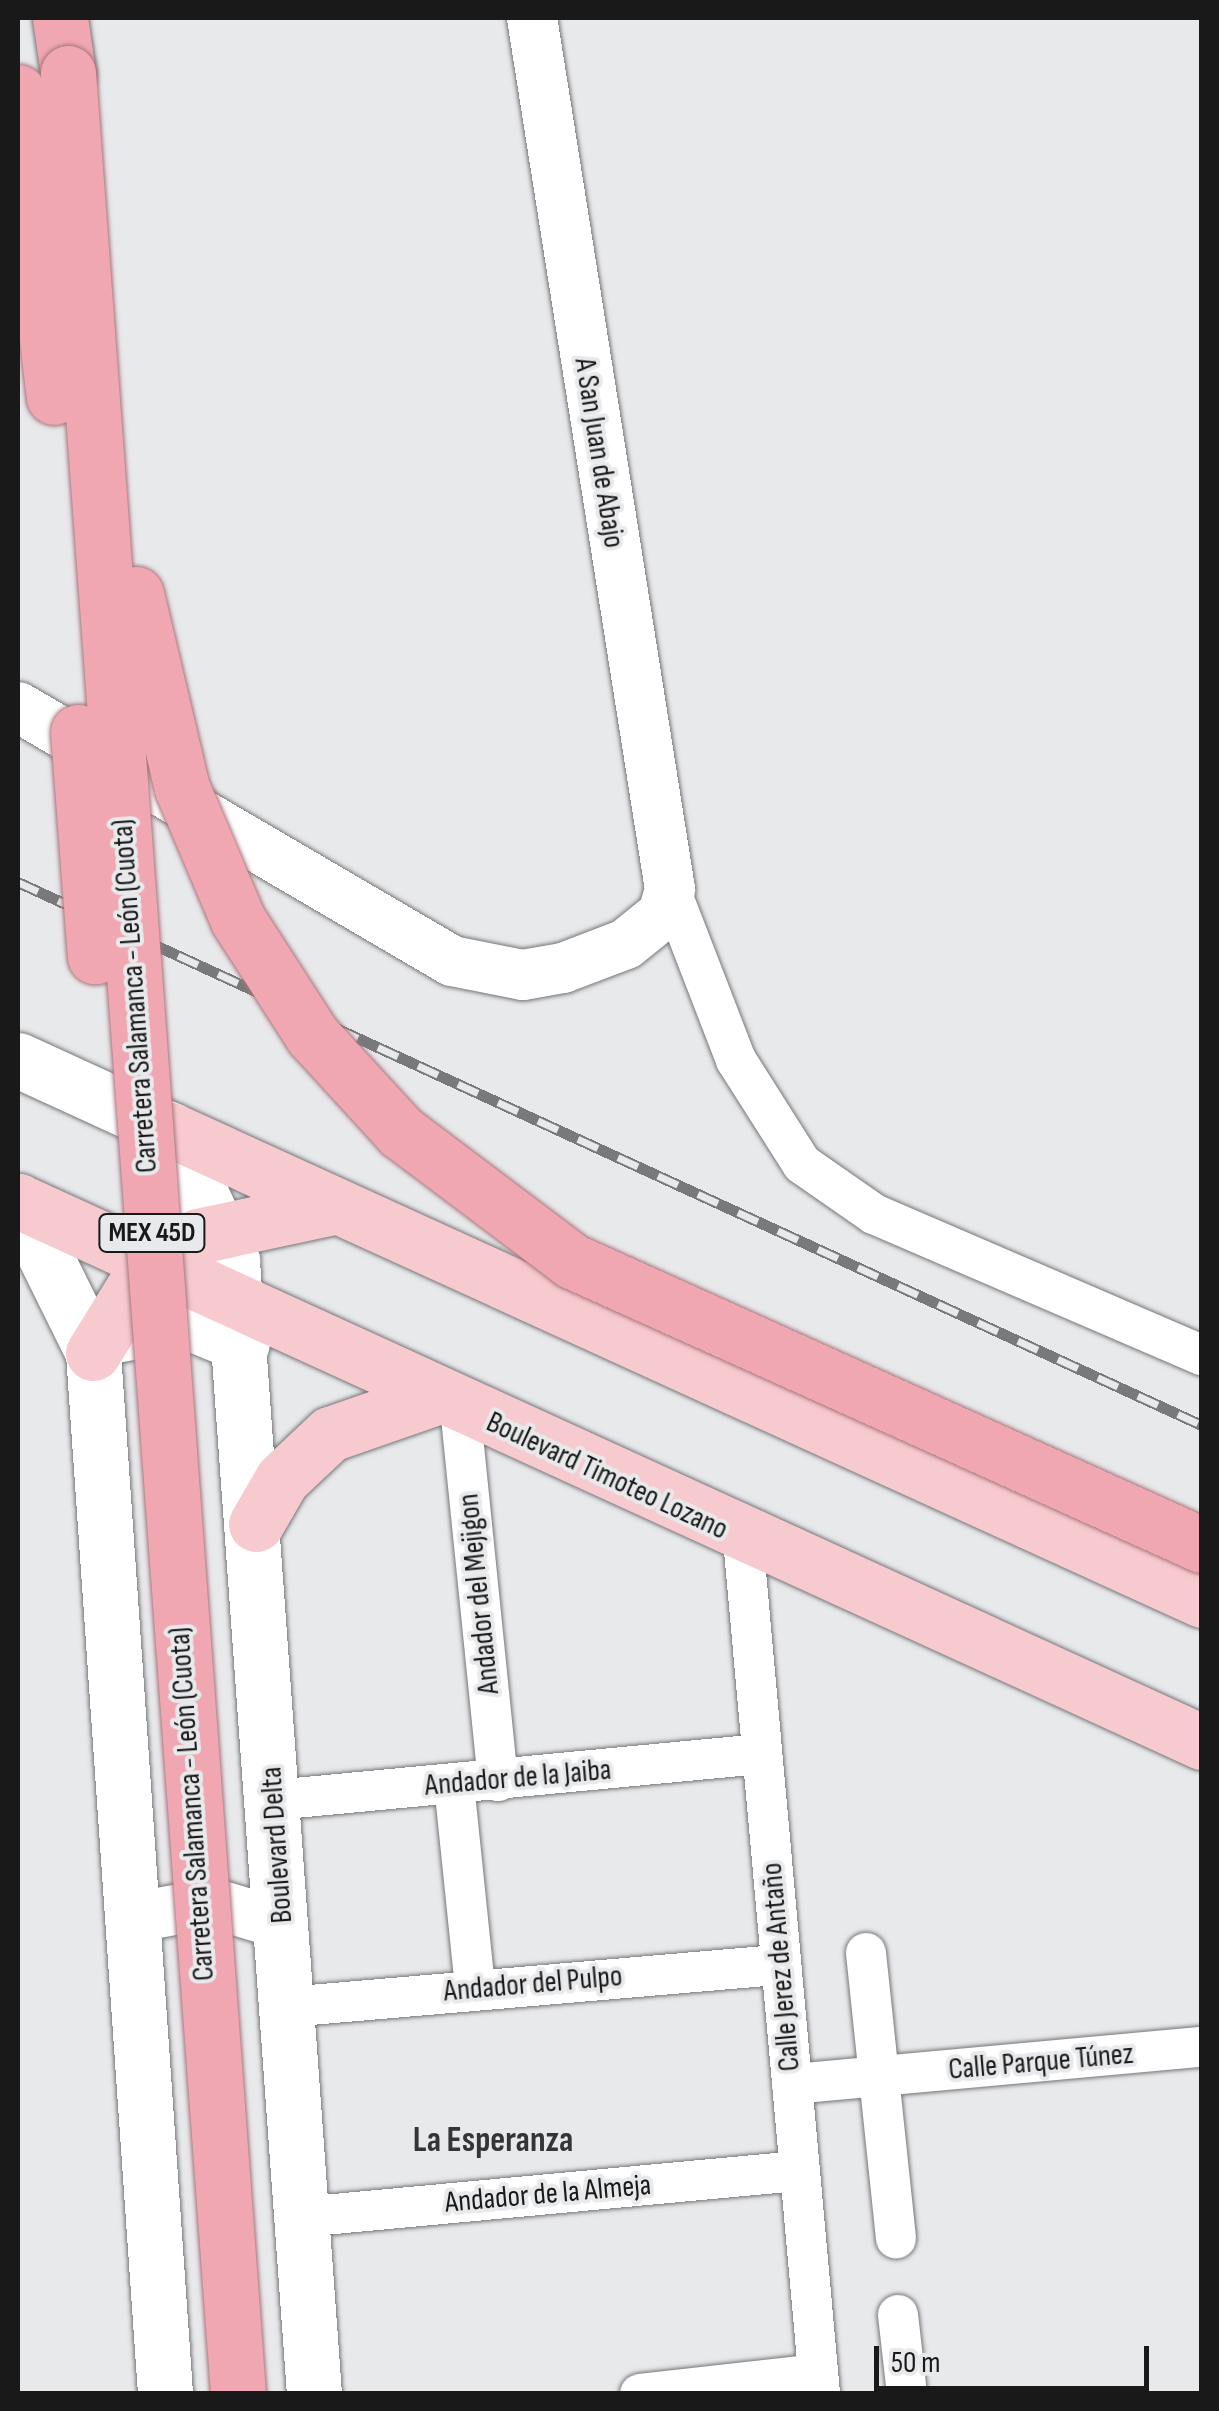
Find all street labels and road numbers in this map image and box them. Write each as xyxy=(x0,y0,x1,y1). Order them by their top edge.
street label: A San Juan de Abajo xyxy=(566,355,632,551)
street label: Carretera Salamanca - León (Cuota) xyxy=(105,818,165,1174)
road number: MEX 45D xyxy=(97,1210,207,1256)
street label: Boulevard Timoteo Lozano xyxy=(481,1404,733,1548)
street label: Andador del Mejigon xyxy=(451,1492,507,1696)
street label: Carretera Salamanca - León (Cuota) xyxy=(162,1626,222,1982)
street label: Andador de la Jaiba xyxy=(423,1752,613,1804)
street label: Boulevard Delta xyxy=(254,1766,300,1924)
street label: Calle Jerez de Antaño xyxy=(754,1861,808,2073)
street label: Andador del Pulpo xyxy=(442,1958,624,2010)
street label: Calle Parque Túnez xyxy=(947,2036,1135,2088)
street label: Andador de la Almeja xyxy=(443,2167,653,2221)

